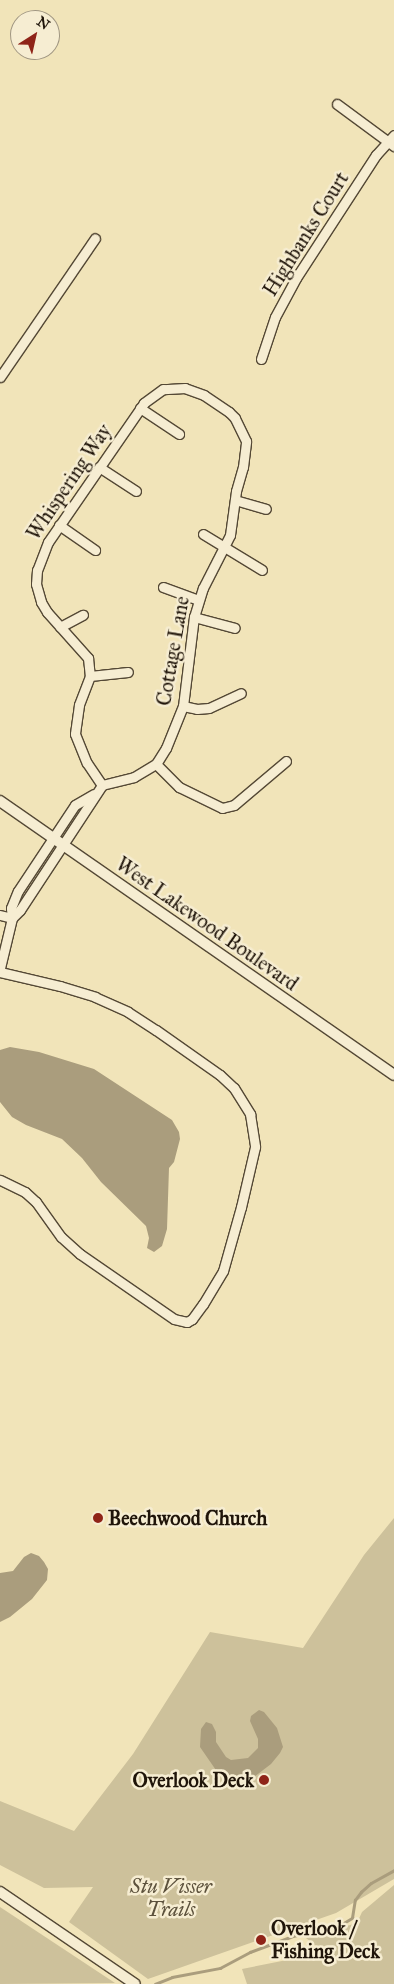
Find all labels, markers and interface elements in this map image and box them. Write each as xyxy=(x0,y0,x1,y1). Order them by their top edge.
north arrow xyxy=(10,10,60,60)
text: N xyxy=(34,13,53,33)
street label: Highbanks Court xyxy=(258,167,354,301)
street label: Whispering Way xyxy=(21,420,117,544)
street label: Cottage Lane xyxy=(152,594,194,708)
street label: West Lakewood Boulevard xyxy=(111,852,303,996)
place label: Beechwood Church xyxy=(108,1506,267,1530)
marker: Beechwood Church xyxy=(92,1512,104,1524)
place label: Overlook Deck xyxy=(133,1768,254,1792)
marker: Overlook Deck xyxy=(258,1774,270,1786)
park label: Stu Visser Trails xyxy=(130,1875,212,1922)
place label: Overlook / Fishing Deck xyxy=(271,1916,380,1963)
marker: Overlook / Fishing Deck xyxy=(255,1934,267,1946)

